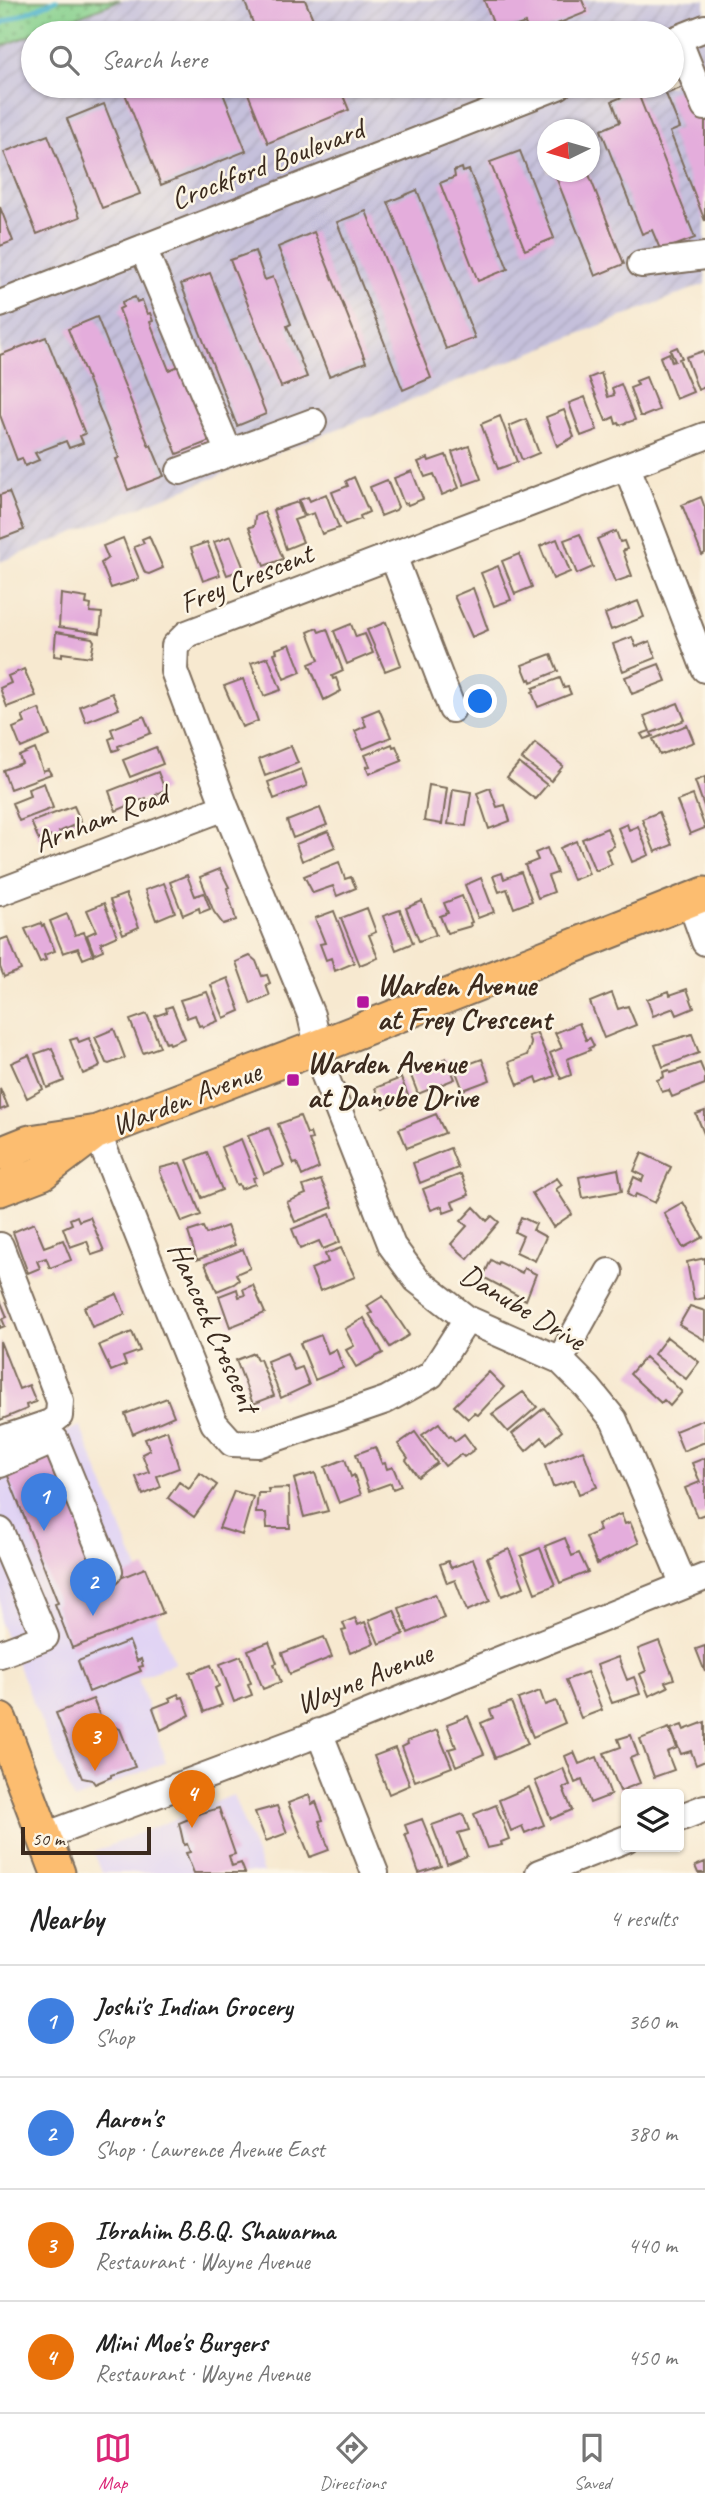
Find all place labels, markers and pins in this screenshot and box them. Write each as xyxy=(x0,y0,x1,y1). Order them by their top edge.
place label: Warden Avenue at Frey Crescent xyxy=(377,966,554,1038)
marker: Warden Avenue at Frey Crescent xyxy=(355,994,371,1010)
place label: Warden Avenue at Danube Drive xyxy=(307,1044,479,1116)
marker: Warden Avenue at Danube Drive xyxy=(285,1072,301,1088)
pin: 1 xyxy=(21,1473,67,1531)
pin: 2 xyxy=(70,1558,116,1616)
pin: 3 xyxy=(72,1713,118,1771)
pin: 4 xyxy=(169,1770,215,1828)

